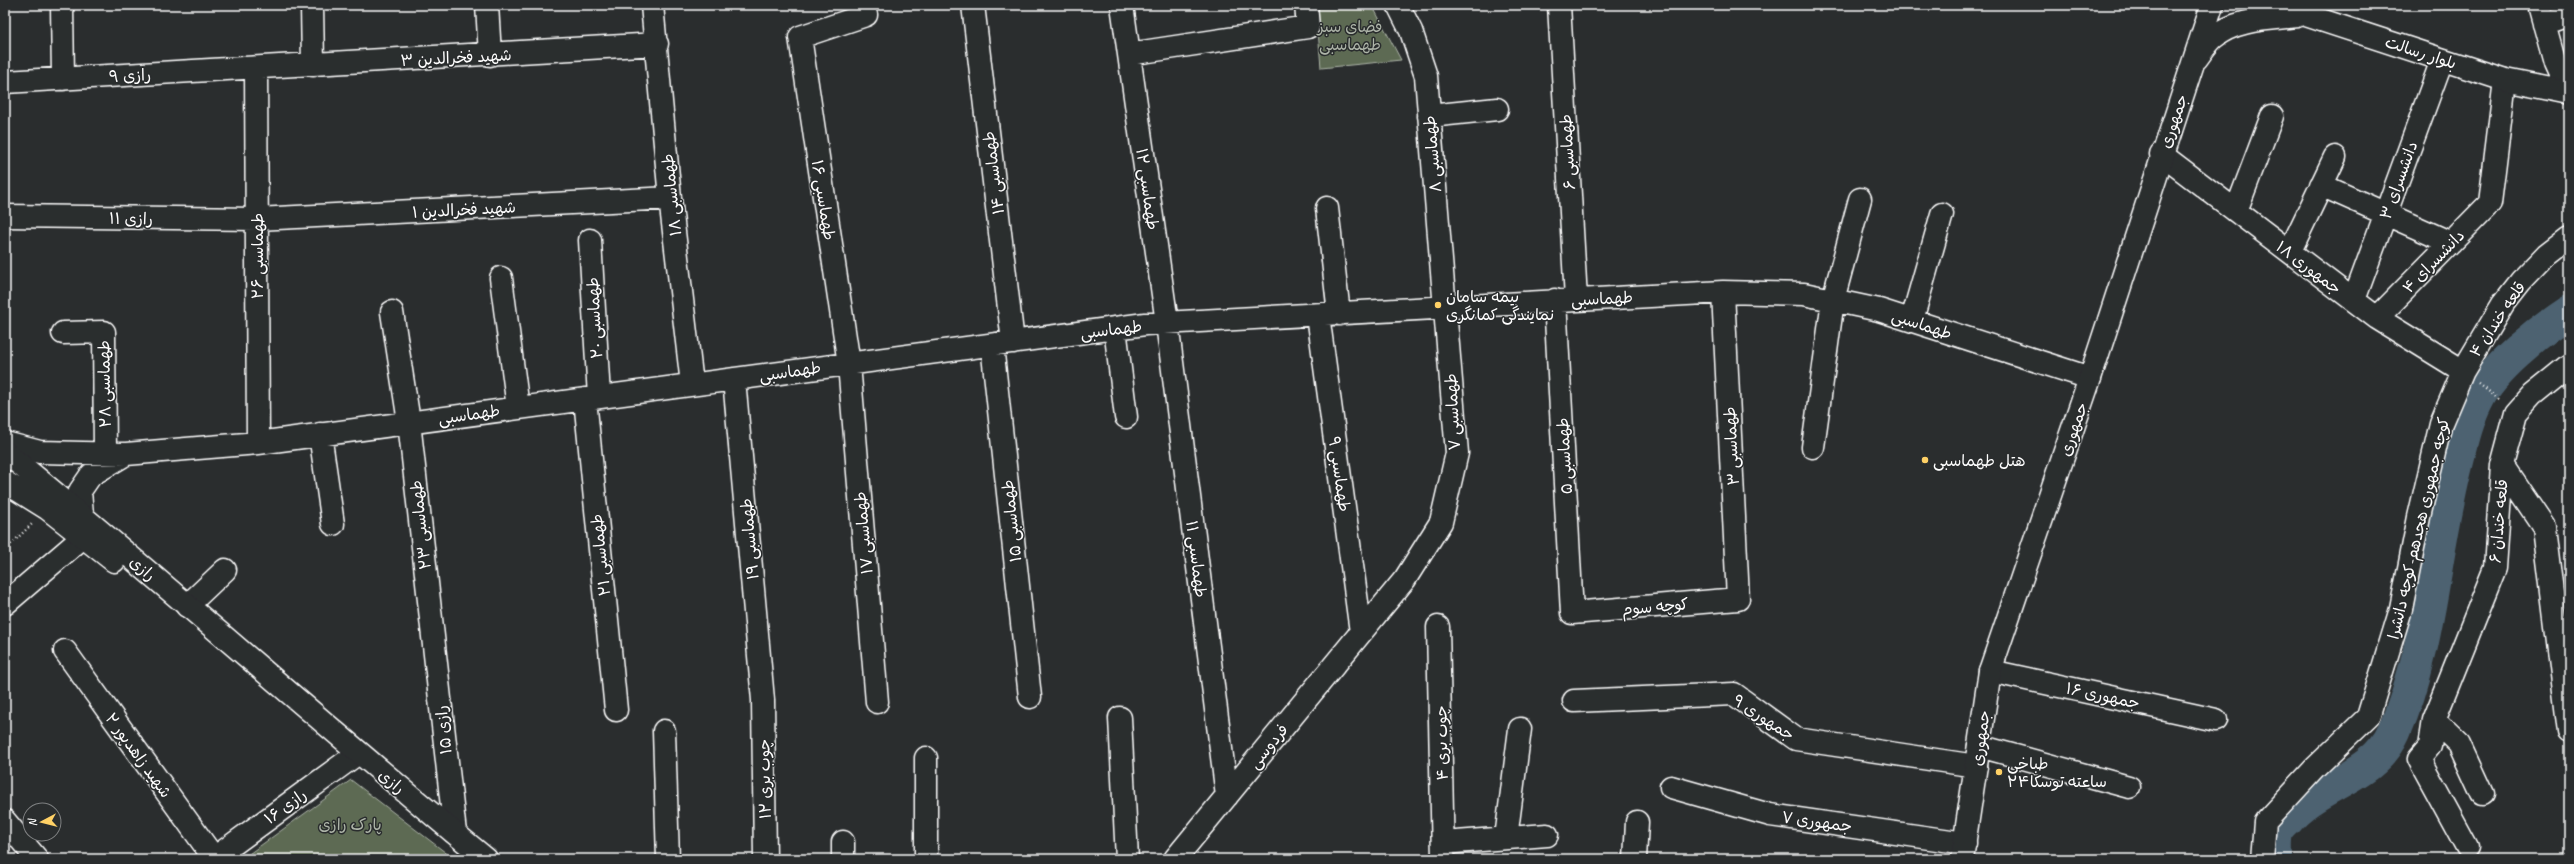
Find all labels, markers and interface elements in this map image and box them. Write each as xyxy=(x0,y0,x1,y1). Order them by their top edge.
park label: فضای سبز طهماسبی xyxy=(1316,17,1382,55)
street label: بلوار رسالت xyxy=(2382,32,2459,74)
street label: ۳ شهید فخرالدین xyxy=(400,45,512,71)
street label: رازی ۹ xyxy=(108,65,152,87)
street label: جمهوری xyxy=(2155,92,2192,151)
street label: ۶ طهماسبی xyxy=(1556,114,1580,190)
street label: ۸ طهماسبی xyxy=(1420,115,1446,193)
street label: ۱۴ طهماسبی xyxy=(979,130,1009,216)
street label: ۳ دانشسرای xyxy=(2376,139,2422,222)
street label: ۱۲ طهماسبی xyxy=(1131,147,1163,231)
street label: ۱۸ طهماسبی xyxy=(658,153,686,237)
street label: ۱۶ طهماسبی xyxy=(807,158,839,242)
street label: ۱ شهید فخرالدین xyxy=(412,197,517,223)
street label: رازی ۱۱ xyxy=(109,209,153,229)
street label: ۲۶ طهماسبی xyxy=(248,213,268,299)
street label: ۴ دانشسرای xyxy=(2399,226,2469,298)
street label: جمهوری ۱۸ xyxy=(2272,237,2345,299)
street label: ۲۰ طهماسبی xyxy=(583,277,607,359)
street label: ۴ قلعه خندان xyxy=(2465,278,2530,361)
place label: بیمه سامان نمایندگی کمانگری xyxy=(1446,287,1554,325)
street label: طهماسبی xyxy=(1571,287,1634,311)
marker: بیمه سامان نمایندگی کمانگری xyxy=(1433,300,1443,310)
street label: طهماسبی xyxy=(1889,306,1954,344)
street label: طهماسبی xyxy=(1079,316,1143,344)
street label: ۲۸ طهماسبی xyxy=(94,340,116,428)
street label: طهماسبی xyxy=(758,358,822,386)
street label: ۷ طهماسبی xyxy=(1441,373,1465,451)
street label: جمهوری xyxy=(2055,400,2092,459)
street label: طهماسبی xyxy=(437,401,501,429)
street label: ۳ طهماسبی xyxy=(1720,406,1744,486)
street label: کوچه جمهوری هجدهم-کوچه دانشرا xyxy=(2384,415,2456,641)
street label: ۵ طهماسبی xyxy=(1553,417,1577,495)
street label: ۹ طهماسبی xyxy=(1324,435,1354,513)
place label: هتل طهماسبی xyxy=(1933,451,2026,471)
marker: هتل طهماسبی xyxy=(1920,455,1930,465)
street label: ۶ قلعه خندان xyxy=(2485,478,2513,564)
street label: ۲۳ طهماسبی xyxy=(406,479,436,571)
street label: ۱۵ طهماسبی xyxy=(998,479,1026,563)
street label: ۱۷ طهماسبی xyxy=(850,491,878,575)
street label: ۱۹ طهماسبی xyxy=(736,497,764,581)
street label: ۲۱ طهماسبی xyxy=(587,513,615,597)
street label: ۱۱ طهماسبی xyxy=(1181,519,1211,599)
street label: رازی xyxy=(125,552,160,586)
street label: کوچه سوم xyxy=(1621,594,1690,622)
street label: ۱۶ جمهوری xyxy=(2064,678,2142,714)
street label: ۹ جمهوری xyxy=(1729,690,1798,745)
street label: ۱۵ رازی xyxy=(431,704,457,755)
street label: ۴ چوب بری xyxy=(1431,705,1453,781)
street label: ۲ شهید زاهدپور xyxy=(101,709,176,802)
street label: جمهوری xyxy=(1967,709,1995,767)
street label: فردوسی xyxy=(1245,720,1293,773)
street label: ۱۲ چوب بری xyxy=(754,739,776,819)
place label: طباخی ۲۴ساعته توسکا xyxy=(2007,754,2107,792)
street label: رازی xyxy=(374,765,409,798)
marker: طباخی ۲۴ساعته توسکا xyxy=(1994,767,2004,777)
street label: رازی ۱۶ xyxy=(260,785,311,829)
north arrow xyxy=(22,802,62,842)
street label: ۷ جمهوری xyxy=(1780,807,1853,837)
park label: پارک رازی xyxy=(318,815,382,835)
text: N xyxy=(24,817,39,827)

